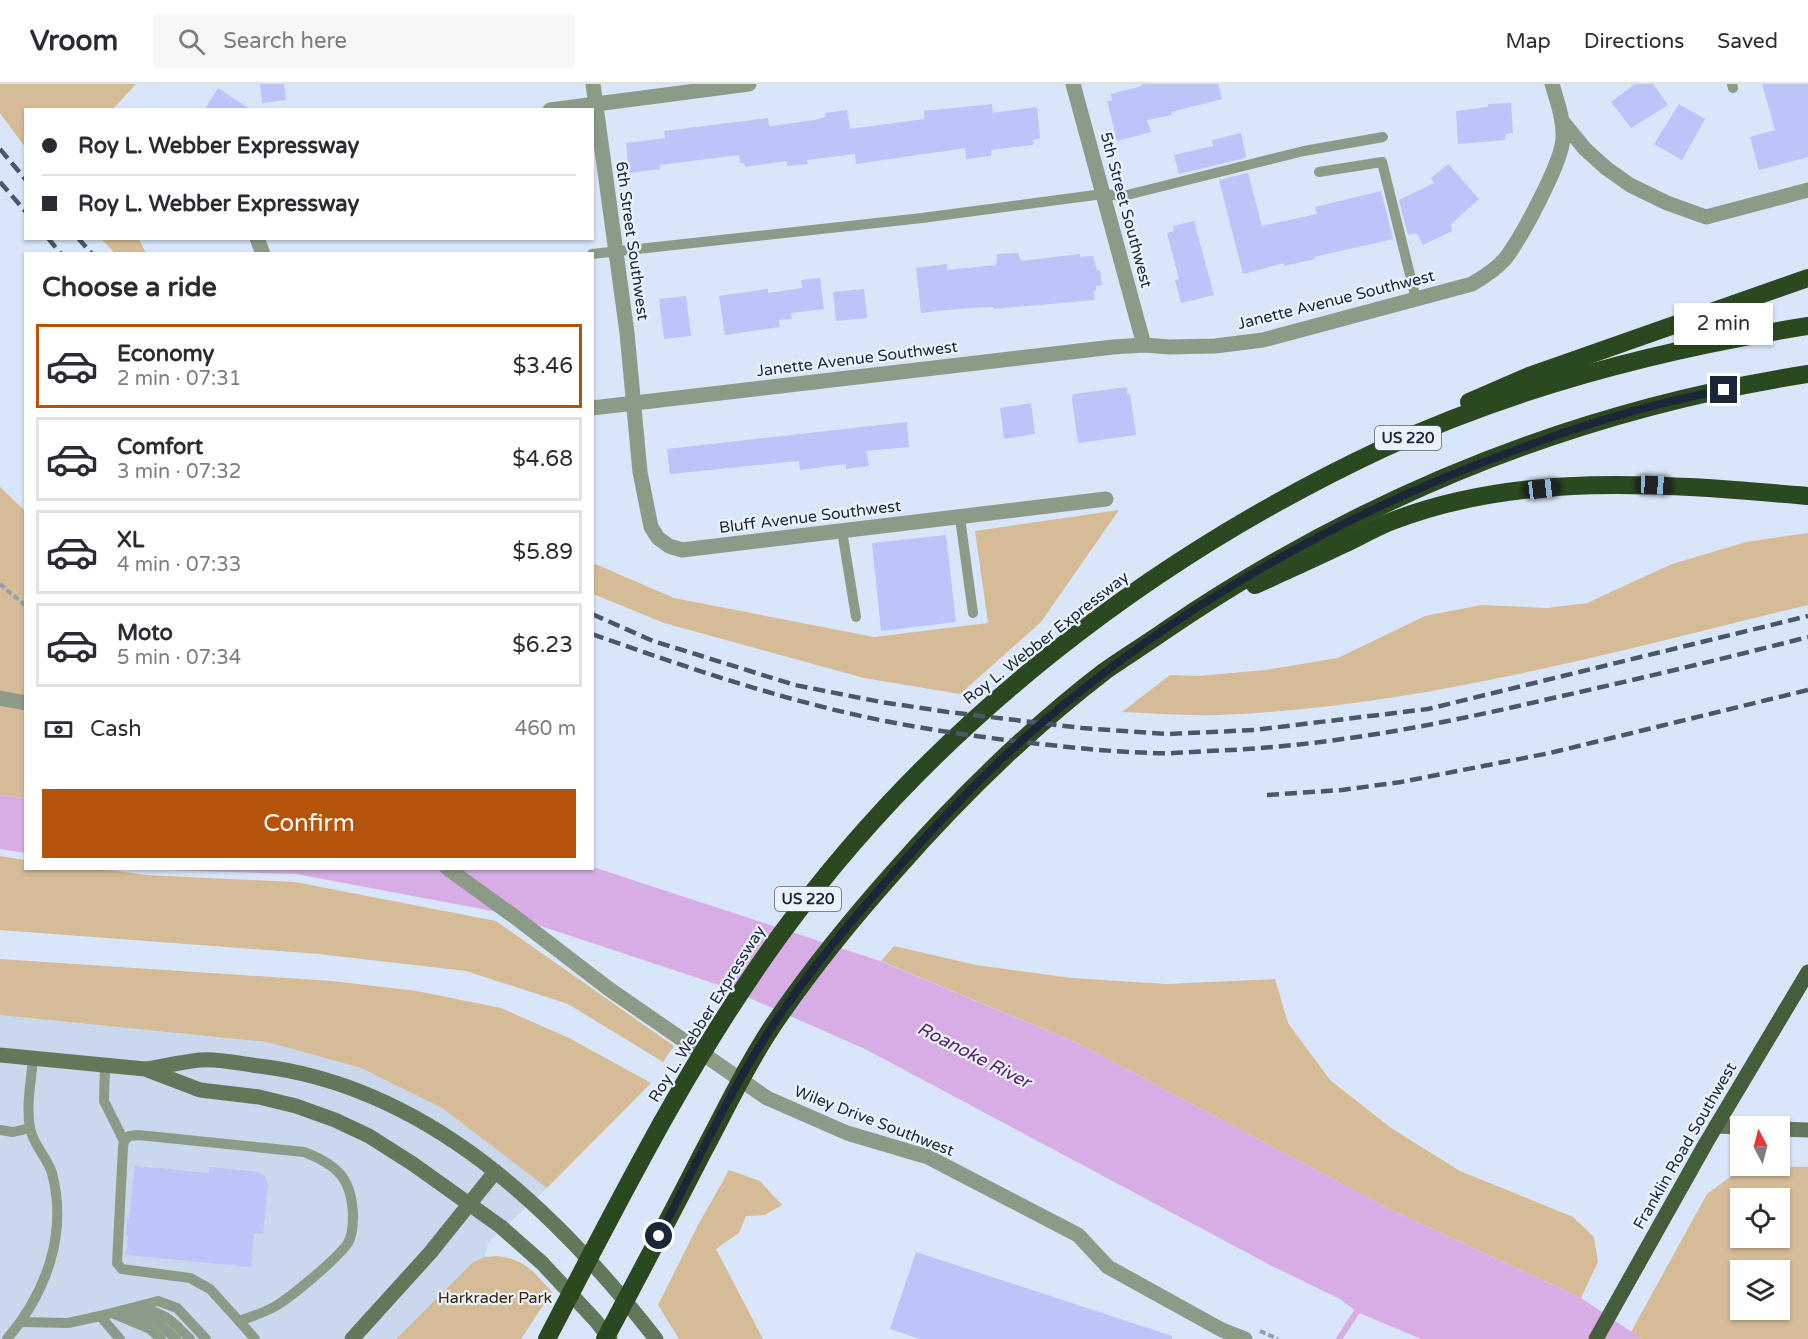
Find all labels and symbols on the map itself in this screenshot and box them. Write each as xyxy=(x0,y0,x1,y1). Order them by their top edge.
street label: 5th Street Southwest xyxy=(1096,130,1156,290)
street label: 6th Street Southwest xyxy=(611,160,653,322)
street label: Janette Avenue Southwest xyxy=(1235,266,1437,334)
callout: 2 min xyxy=(1674,303,1774,345)
street label: Janette Avenue Southwest xyxy=(755,337,959,381)
route end xyxy=(1710,376,1737,403)
road number: US 220 xyxy=(1375,426,1441,450)
car xyxy=(1636,475,1672,495)
car xyxy=(1523,478,1561,500)
street label: Bluff Avenue Southwest xyxy=(718,496,902,538)
street label: Roy L. Webber Expressway xyxy=(959,567,1133,709)
road number: US 220 xyxy=(775,887,841,911)
street label: Roy L. Webber Expressway xyxy=(644,922,770,1106)
water label: Roanoke River xyxy=(914,1017,1036,1094)
street label: Franklin Road Southwest xyxy=(1629,1059,1741,1233)
street label: Wiley Drive Southwest xyxy=(791,1081,957,1161)
north arrow xyxy=(1730,1116,1790,1176)
route start xyxy=(645,1222,672,1249)
park label: Harkrader Park xyxy=(438,1288,553,1308)

